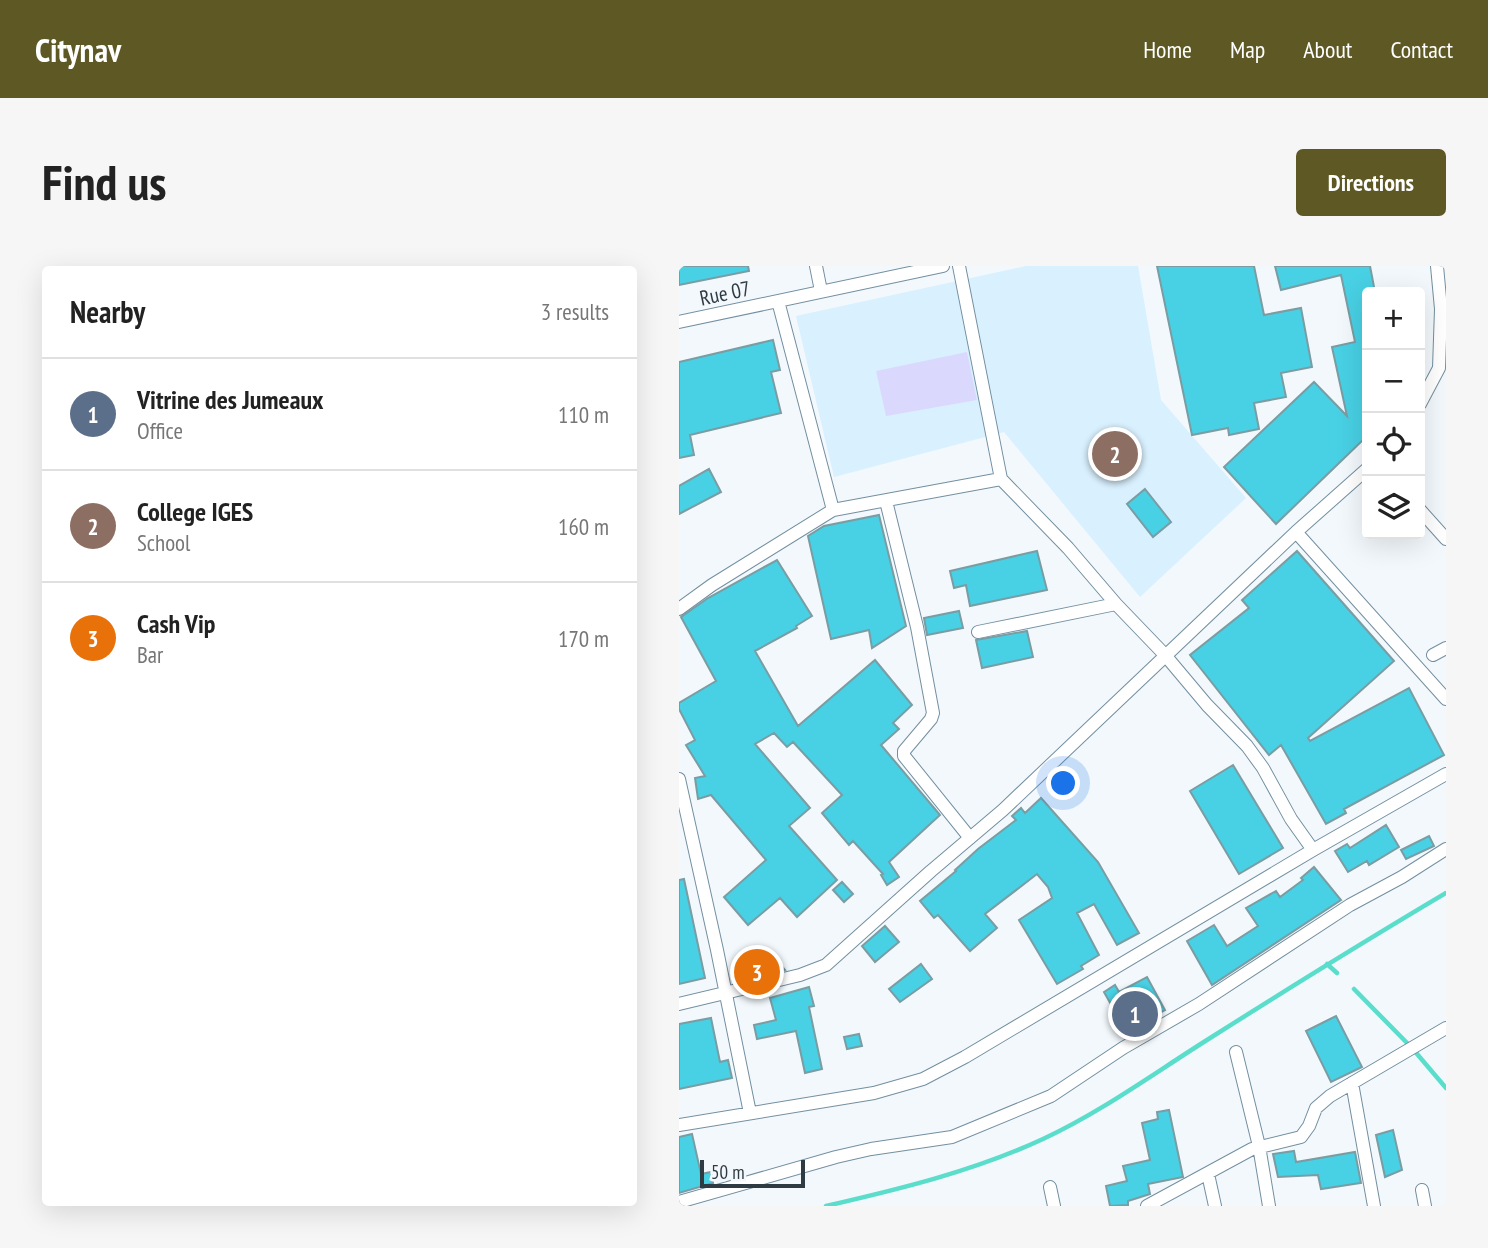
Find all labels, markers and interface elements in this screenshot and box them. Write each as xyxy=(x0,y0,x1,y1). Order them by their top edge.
text: Citynav xyxy=(35,28,121,71)
text: Home xyxy=(1143,34,1192,65)
text: Map xyxy=(1230,34,1265,65)
text: About xyxy=(1303,34,1352,65)
text: Contact xyxy=(1390,34,1453,65)
button: Directions xyxy=(1296,149,1446,216)
text: Find us xyxy=(42,150,166,214)
street label: Rue 07 xyxy=(697,274,753,312)
map controls xyxy=(1362,287,1425,539)
button: + xyxy=(1362,287,1425,350)
text: Nearby xyxy=(70,292,145,331)
text: 3 results xyxy=(541,297,609,326)
button: − xyxy=(1362,350,1425,413)
text: Vitrine des Jumeaux xyxy=(137,383,323,416)
text: 1 xyxy=(88,400,99,429)
text: 110 m xyxy=(558,400,609,429)
button: locate xyxy=(1362,413,1425,476)
text: Office xyxy=(137,416,183,445)
pin: 2 xyxy=(1092,428,1138,480)
button: layers xyxy=(1362,476,1425,539)
text: College IGES xyxy=(137,495,253,528)
text: 2 xyxy=(88,512,99,541)
text: 160 m xyxy=(558,512,609,541)
text: School xyxy=(137,528,190,557)
text: Cash Vip xyxy=(137,607,215,640)
text: 3 xyxy=(88,624,99,653)
text: 170 m xyxy=(558,624,609,653)
text: Bar xyxy=(137,640,163,669)
your location xyxy=(1046,766,1080,800)
pin: 3 xyxy=(734,946,780,998)
pin: 1 xyxy=(1112,988,1158,1040)
scale bar xyxy=(700,1157,805,1189)
text: 50 m xyxy=(711,1160,745,1184)

